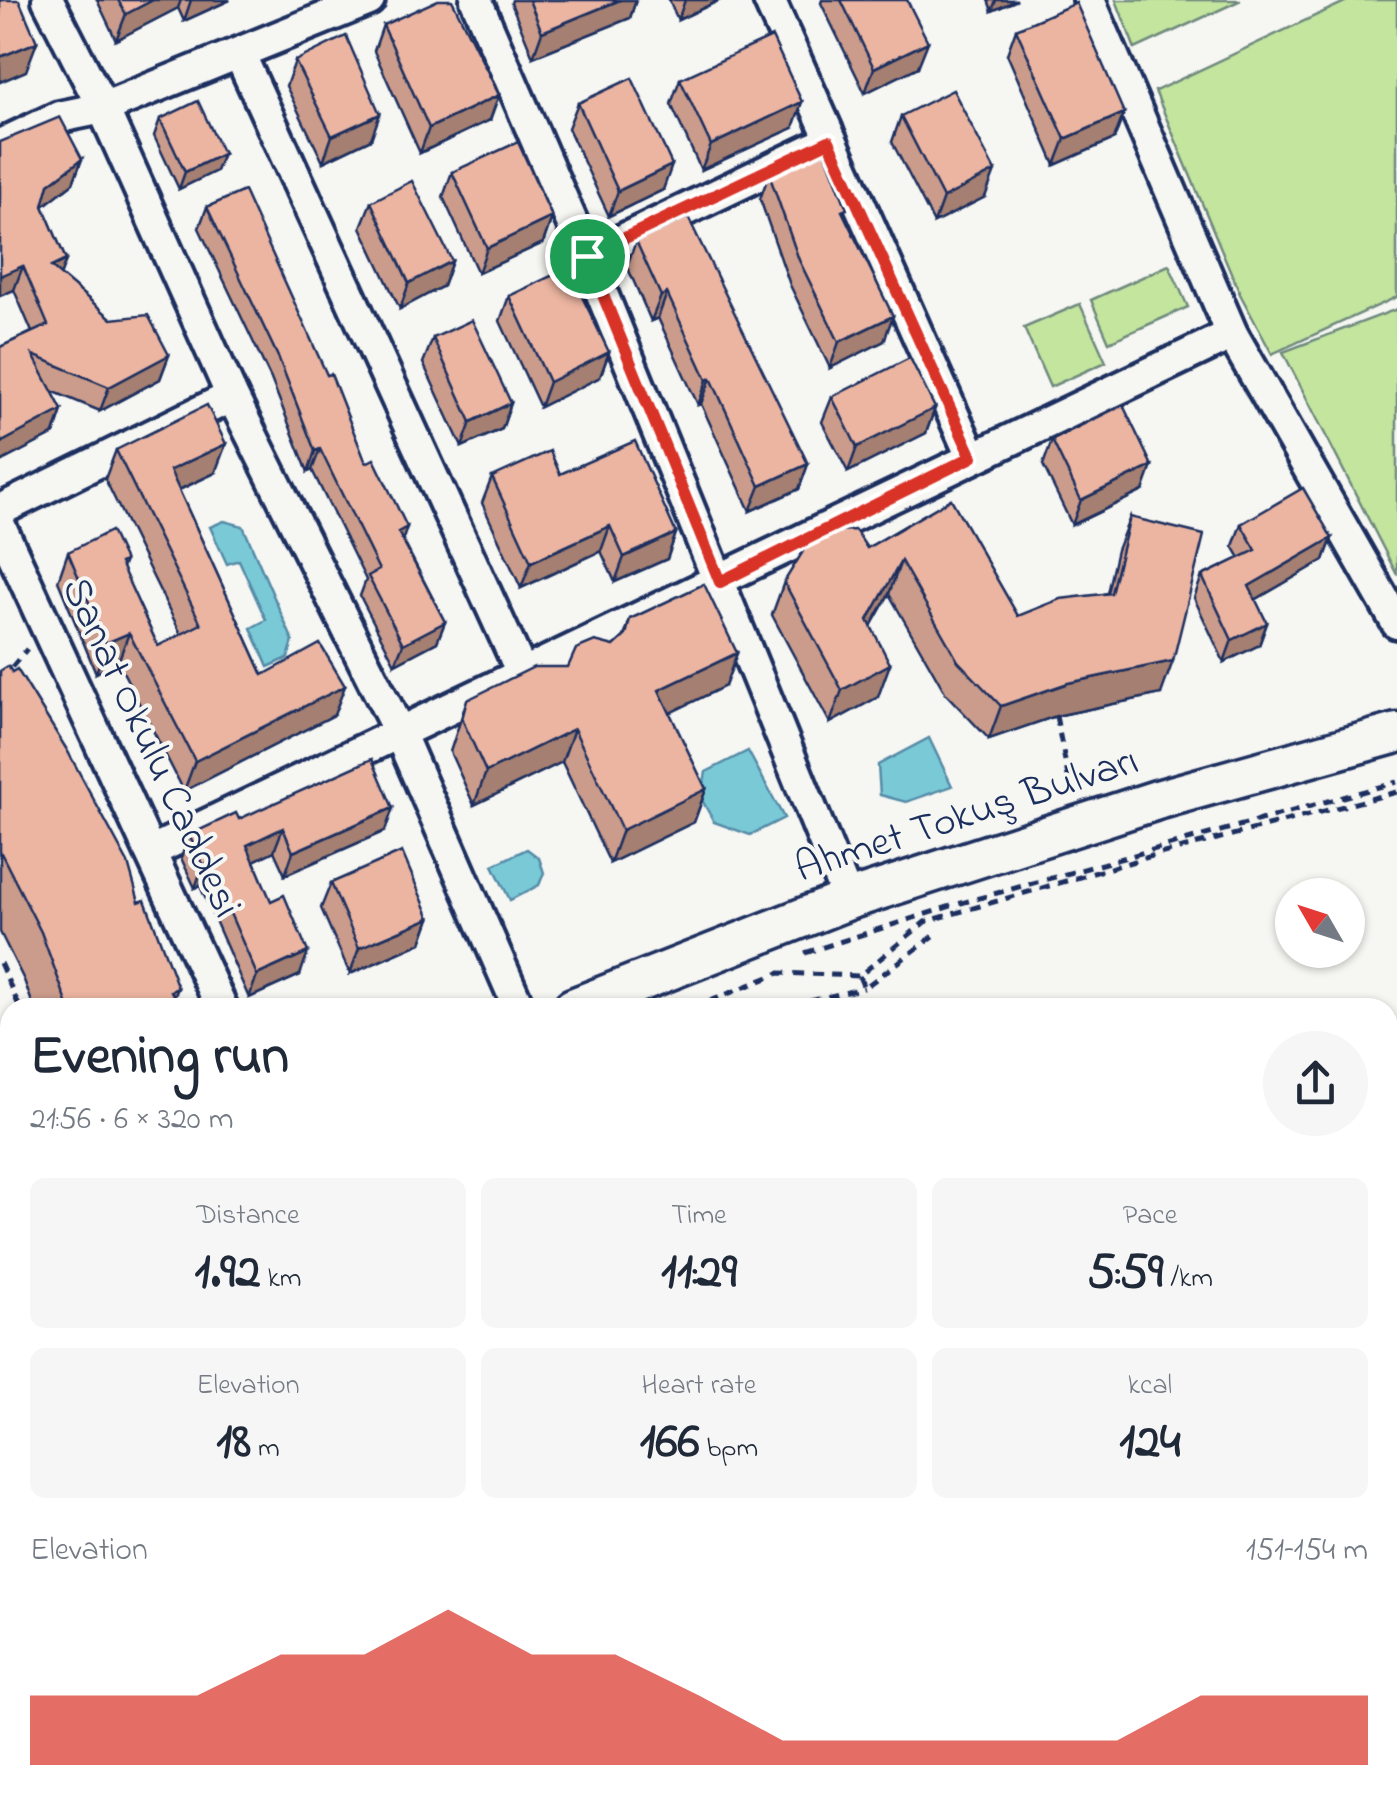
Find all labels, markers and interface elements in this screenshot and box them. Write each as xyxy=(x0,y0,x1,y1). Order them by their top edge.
pin xyxy=(545,214,630,299)
icon: arrive xyxy=(560,229,615,284)
street label: Sanat Okulu Caddesi xyxy=(44,568,256,928)
street label: Ahmet Tokuş Bulvarı xyxy=(787,732,1147,900)
north arrow xyxy=(1275,878,1365,968)
map controls xyxy=(1275,878,1365,968)
text: Evening run xyxy=(30,1019,289,1099)
button: share xyxy=(1263,1031,1368,1136)
text: 21:56 · 6 × 320 m xyxy=(30,1097,234,1144)
text: Distance xyxy=(196,1196,300,1237)
text: Time xyxy=(671,1196,727,1237)
text: Pace xyxy=(1123,1196,1177,1237)
text: 1.92 xyxy=(195,1237,261,1310)
text: 11:29 xyxy=(661,1237,737,1310)
text: 5:59 xyxy=(1087,1237,1163,1310)
text: km xyxy=(261,1259,302,1300)
text: /km xyxy=(1163,1259,1213,1300)
text: Elevation xyxy=(197,1366,299,1407)
text: Heart rate xyxy=(642,1366,756,1407)
text: kcal xyxy=(1128,1366,1172,1407)
text: 18 xyxy=(216,1407,251,1480)
text: 166 xyxy=(640,1407,700,1480)
text: 124 xyxy=(1119,1407,1181,1480)
text: m xyxy=(251,1429,280,1470)
text: bpm xyxy=(700,1429,758,1470)
text: Elevation xyxy=(30,1528,148,1575)
text: 151–154 m xyxy=(1246,1528,1368,1575)

